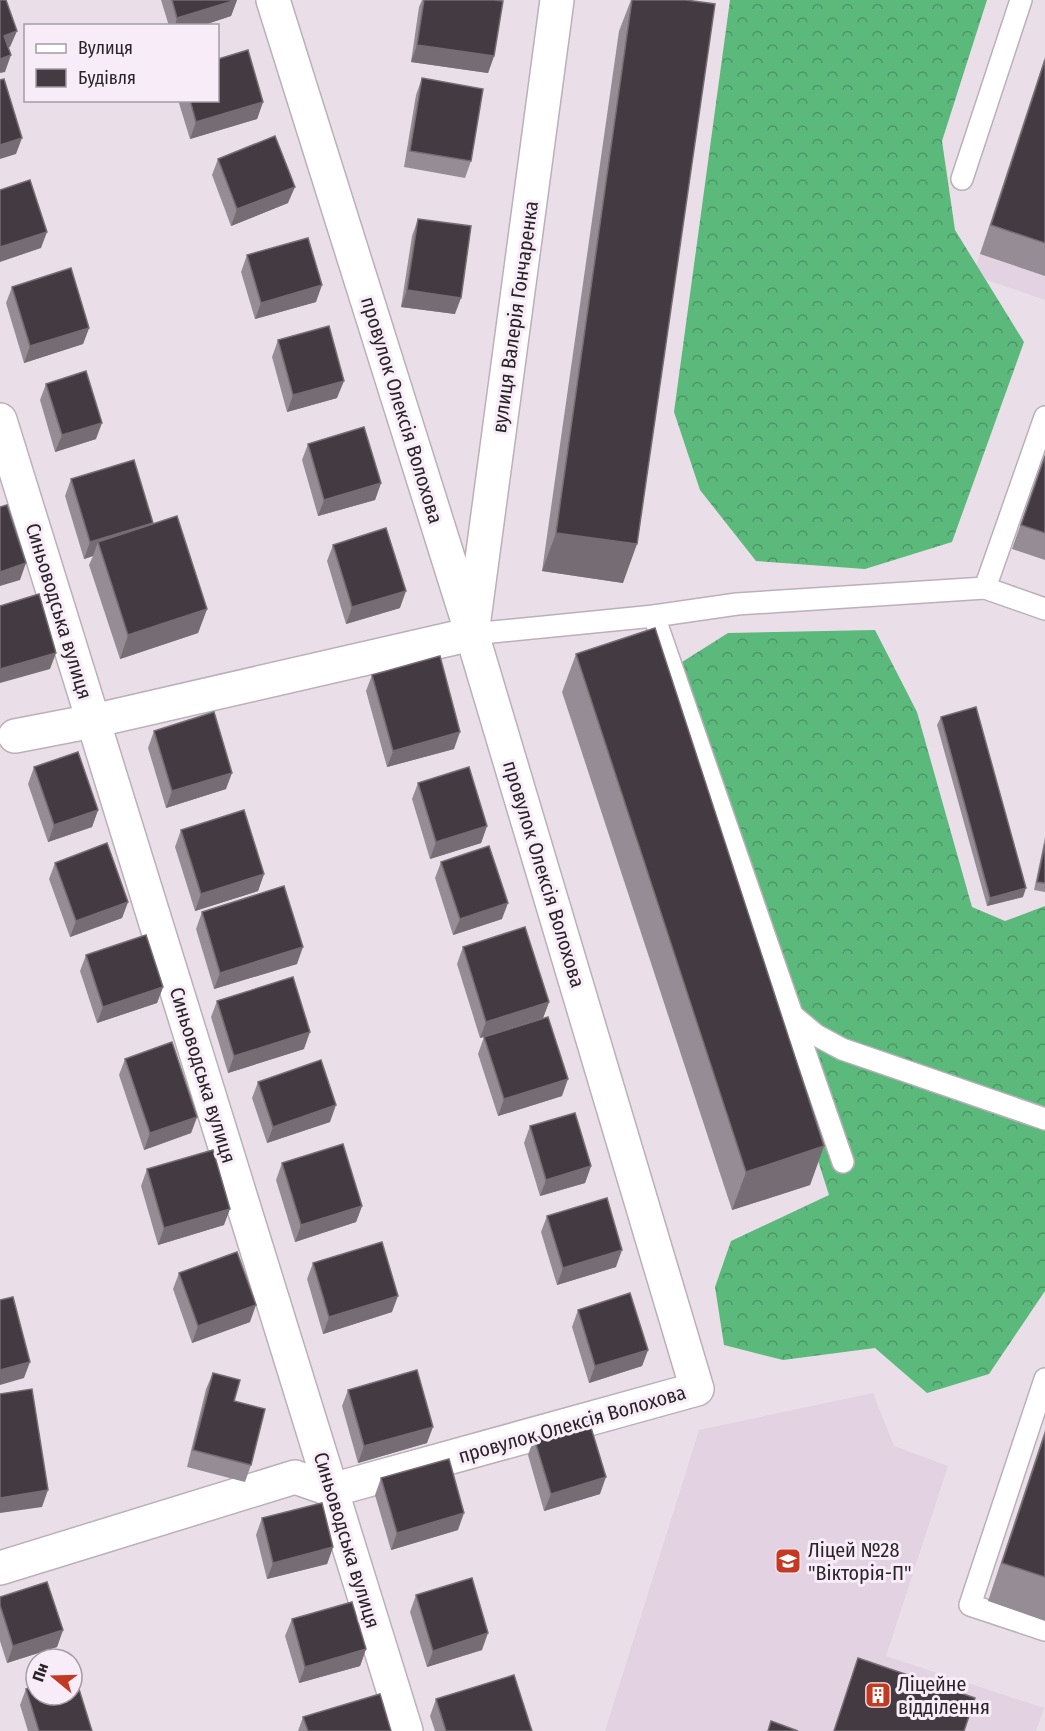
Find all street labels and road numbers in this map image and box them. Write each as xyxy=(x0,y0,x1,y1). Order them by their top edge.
street label: вулиця Валерія Гончаренка xyxy=(487,199,543,435)
street label: провулок Олексія Волохова xyxy=(356,294,448,526)
street label: Синьоводська вулиця xyxy=(21,520,97,702)
street label: провулок Олексія Волохова xyxy=(498,758,590,990)
street label: Синьоводська вулиця xyxy=(165,984,241,1166)
street label: провулок Олексія Волохова xyxy=(455,1380,689,1468)
street label: Синьоводська вулиця xyxy=(309,1449,385,1631)

